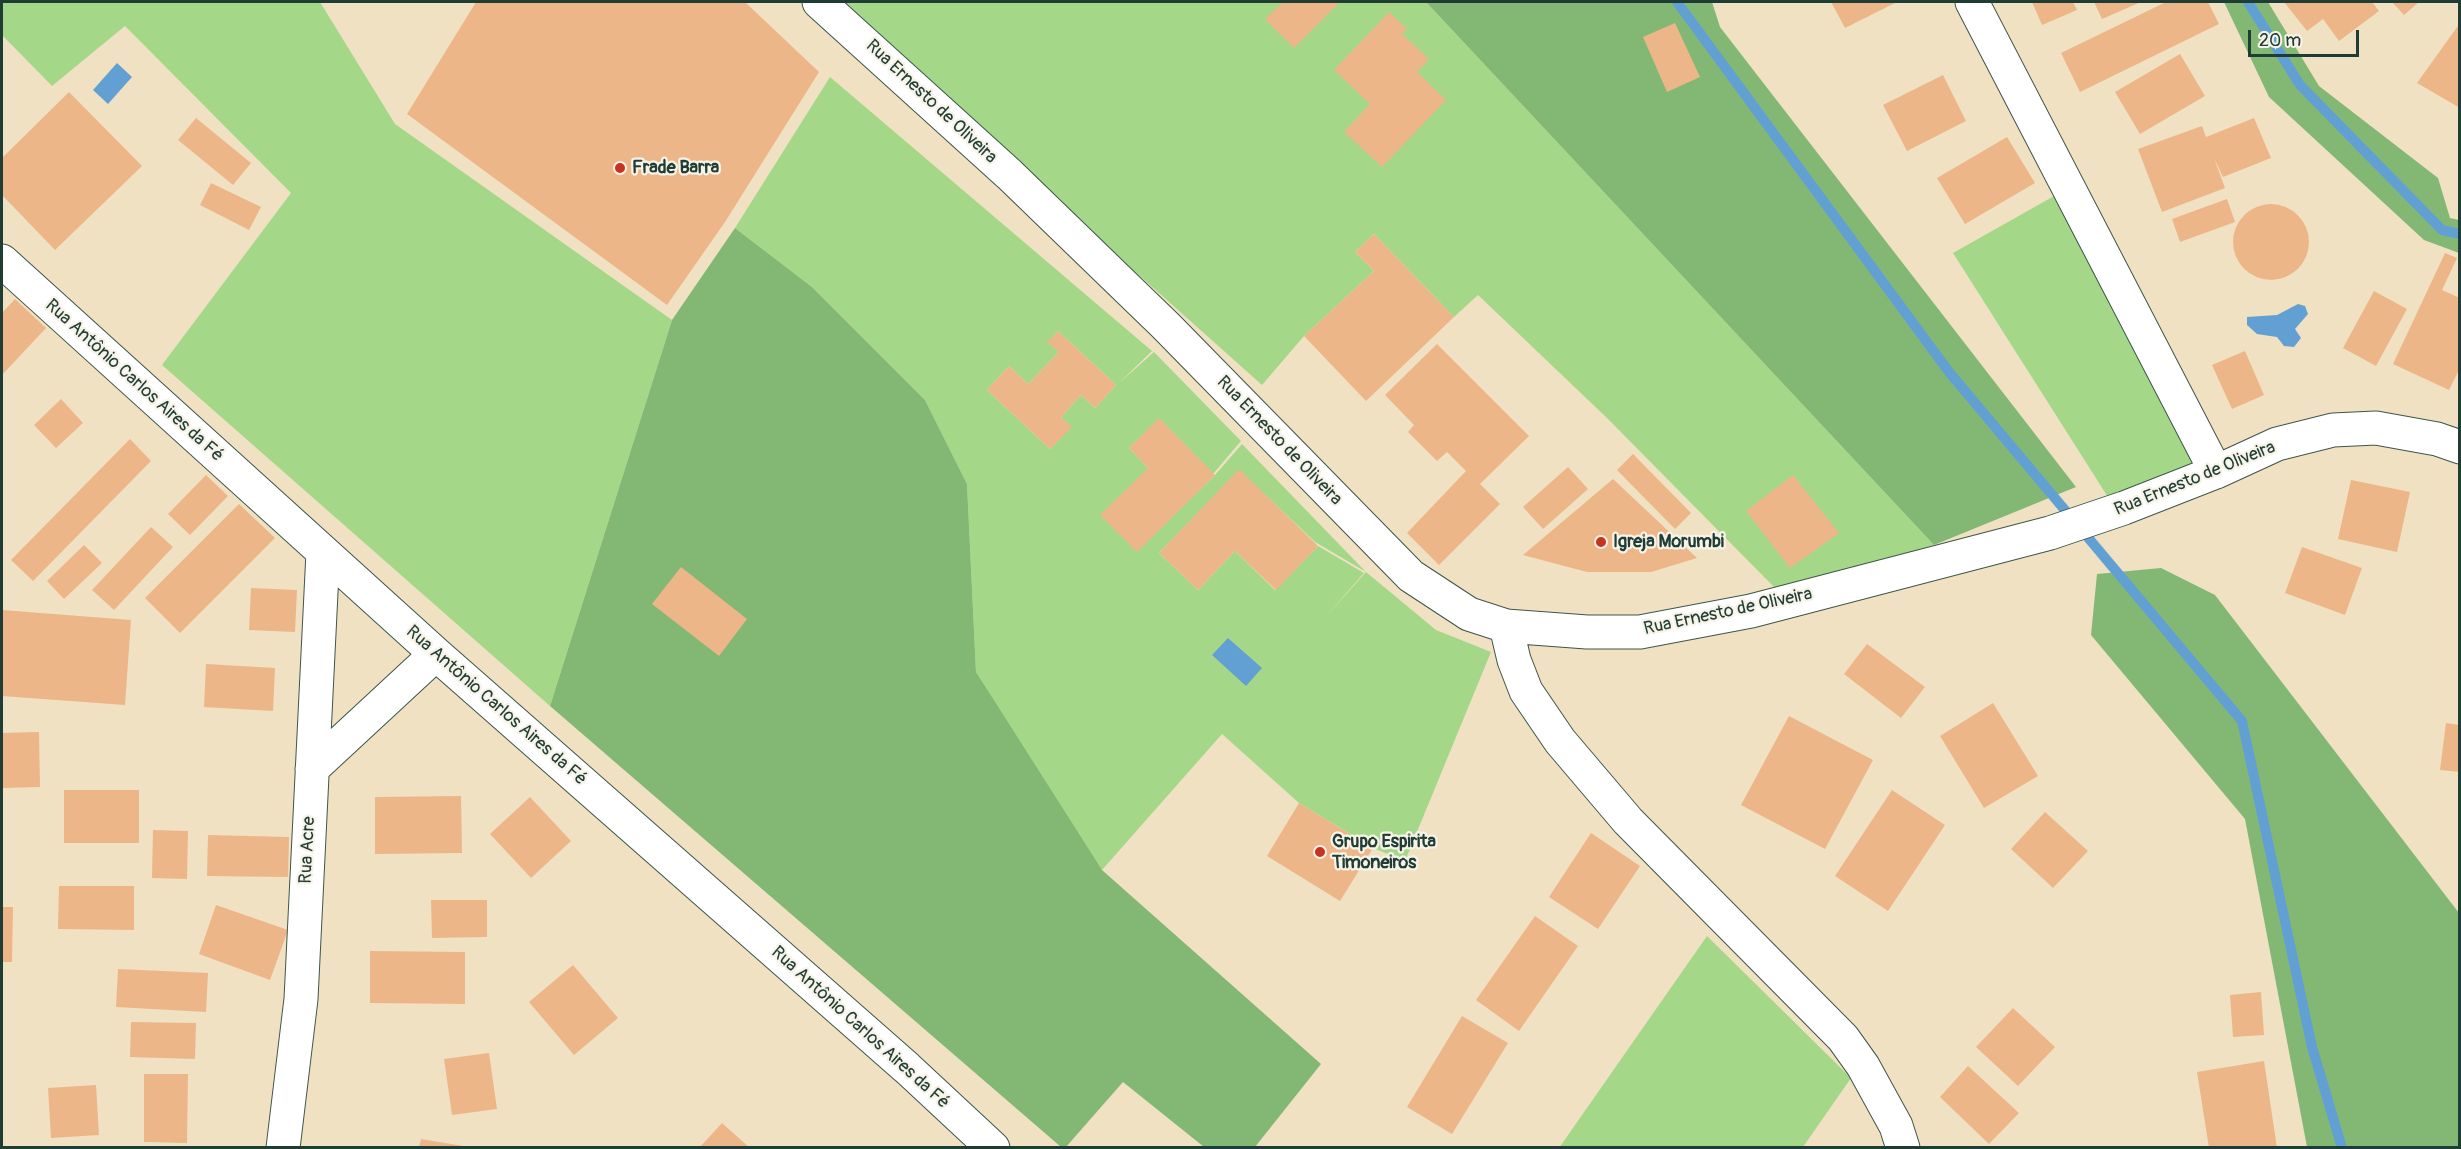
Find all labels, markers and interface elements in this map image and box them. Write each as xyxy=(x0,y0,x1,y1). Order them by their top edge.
scale bar xyxy=(2251,18,2362,56)
text: 20 m xyxy=(2259,29,2301,52)
street label: Rua Ernesto de Oliveira xyxy=(861,36,1001,168)
place label: Frade Barra xyxy=(632,157,719,179)
marker: Frade Barra xyxy=(613,161,627,175)
street label: Rua Antônio Carlos Aires da Fé xyxy=(40,295,228,467)
street label: Rua Ernesto de Oliveira xyxy=(1212,372,1346,510)
street label: Rua Ernesto de Oliveira xyxy=(2111,437,2279,521)
place label: Igreja Morumbi xyxy=(1613,531,1724,553)
marker: Igreja Morumbi xyxy=(1594,535,1608,549)
street label: Rua Ernesto de Oliveira xyxy=(1642,584,1814,640)
street label: Rua Antônio Carlos Aires da Fé xyxy=(401,622,591,790)
street label: Rua Acre xyxy=(295,816,321,884)
place label: Grupo Espirita Timoneiros xyxy=(1332,831,1436,874)
marker: Grupo Espirita Timoneiros xyxy=(1313,845,1327,859)
street label: Rua Antônio Carlos Aires da Fé xyxy=(766,942,954,1114)

